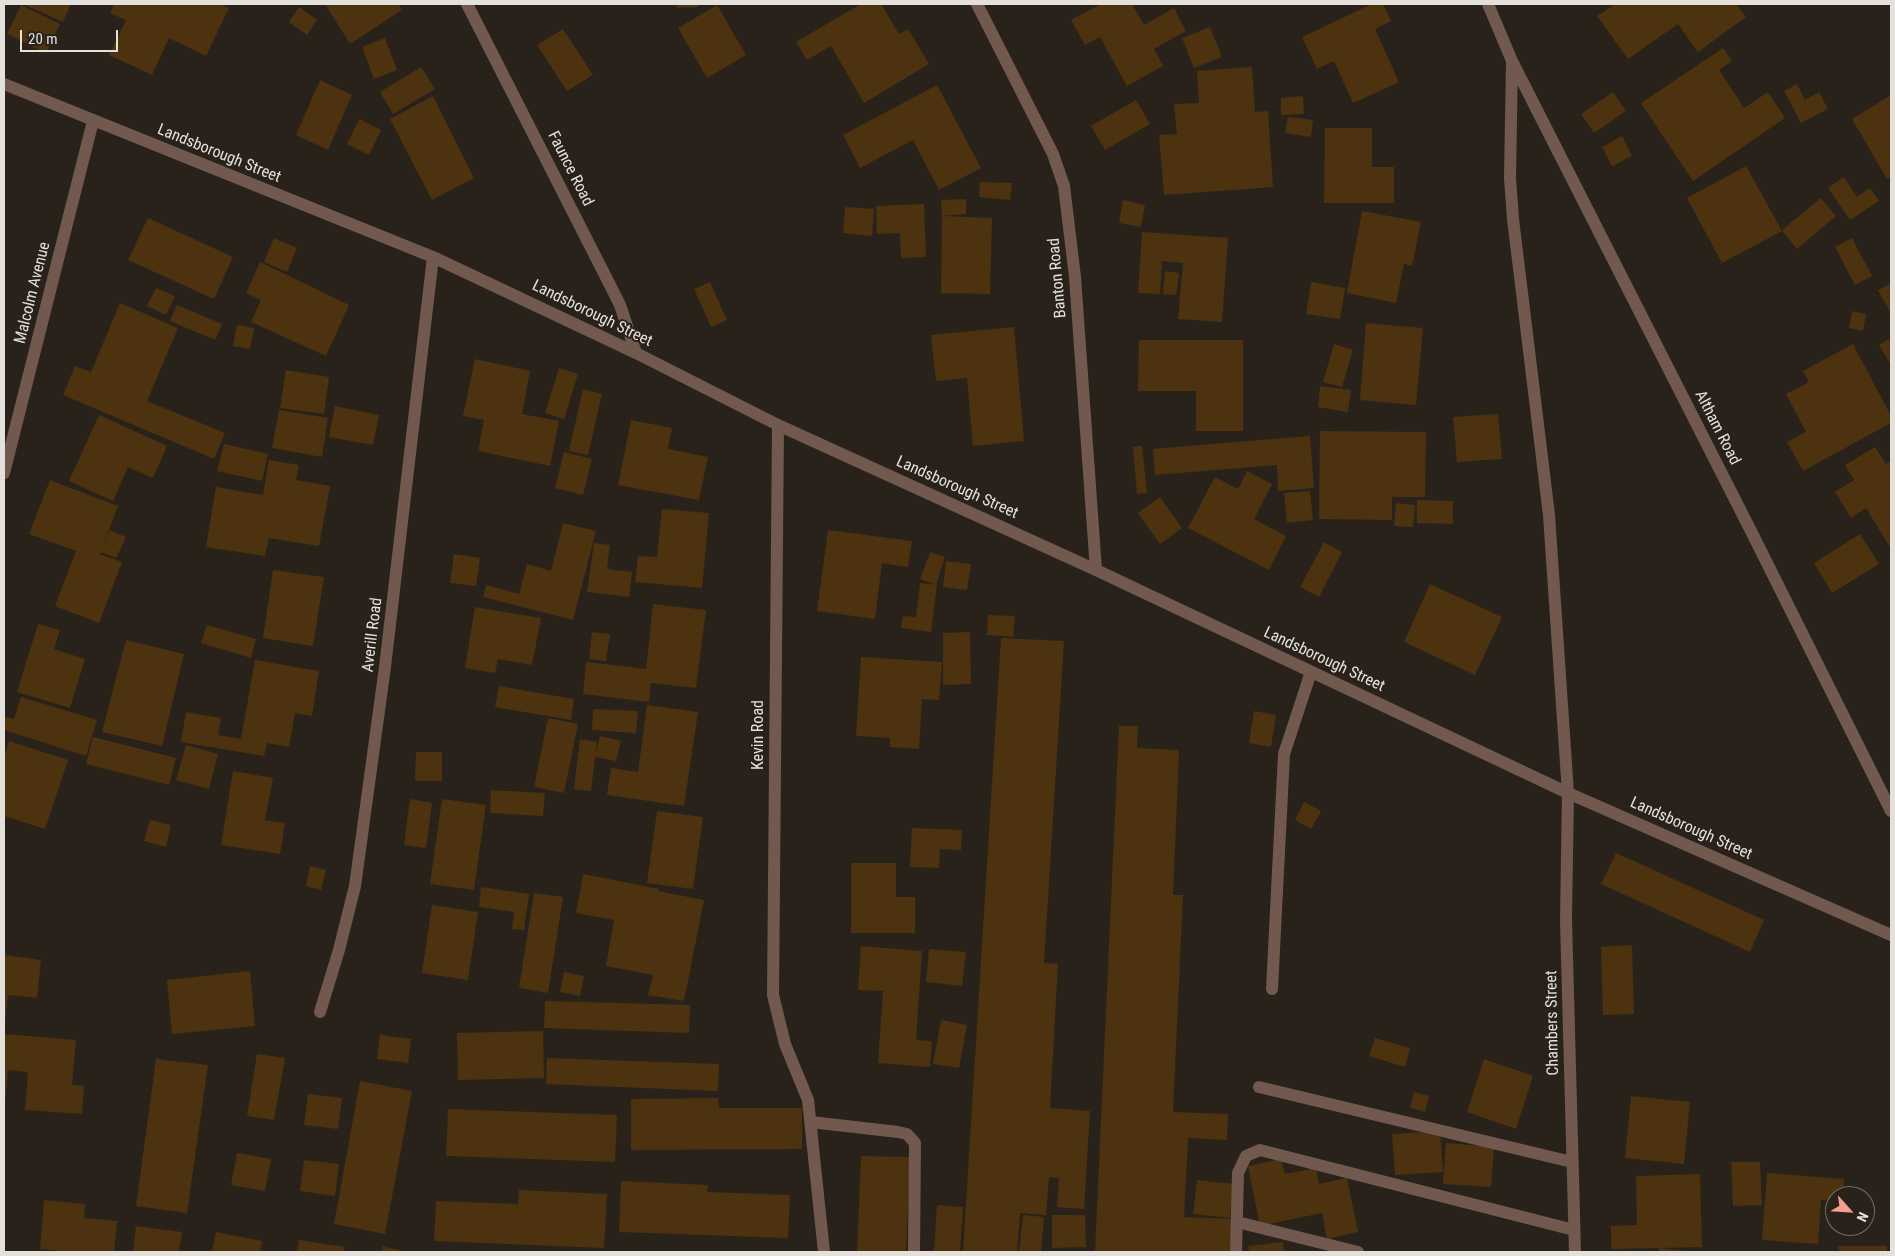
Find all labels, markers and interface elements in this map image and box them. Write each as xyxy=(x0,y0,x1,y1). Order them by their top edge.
scale bar xyxy=(22,20,120,52)
text: 20 m xyxy=(28,30,58,48)
street label: Landsborough Street xyxy=(154,120,284,188)
street label: Faunce Road xyxy=(543,128,597,210)
street label: Banton Road xyxy=(1045,237,1071,319)
street label: Malcolm Avenue xyxy=(11,240,55,346)
street label: Landsborough Street xyxy=(529,277,655,351)
street label: Altham Road xyxy=(1690,388,1744,468)
street label: Landsborough Street xyxy=(893,452,1021,524)
street label: Averill Road xyxy=(359,597,387,673)
street label: Landsborough Street xyxy=(1260,624,1388,696)
street label: Kevin Road xyxy=(749,700,769,770)
street label: Landsborough Street xyxy=(1627,793,1755,865)
street label: Chambers Street xyxy=(1542,970,1564,1076)
north arrow xyxy=(1825,1186,1875,1236)
text: N xyxy=(1854,1210,1872,1224)

